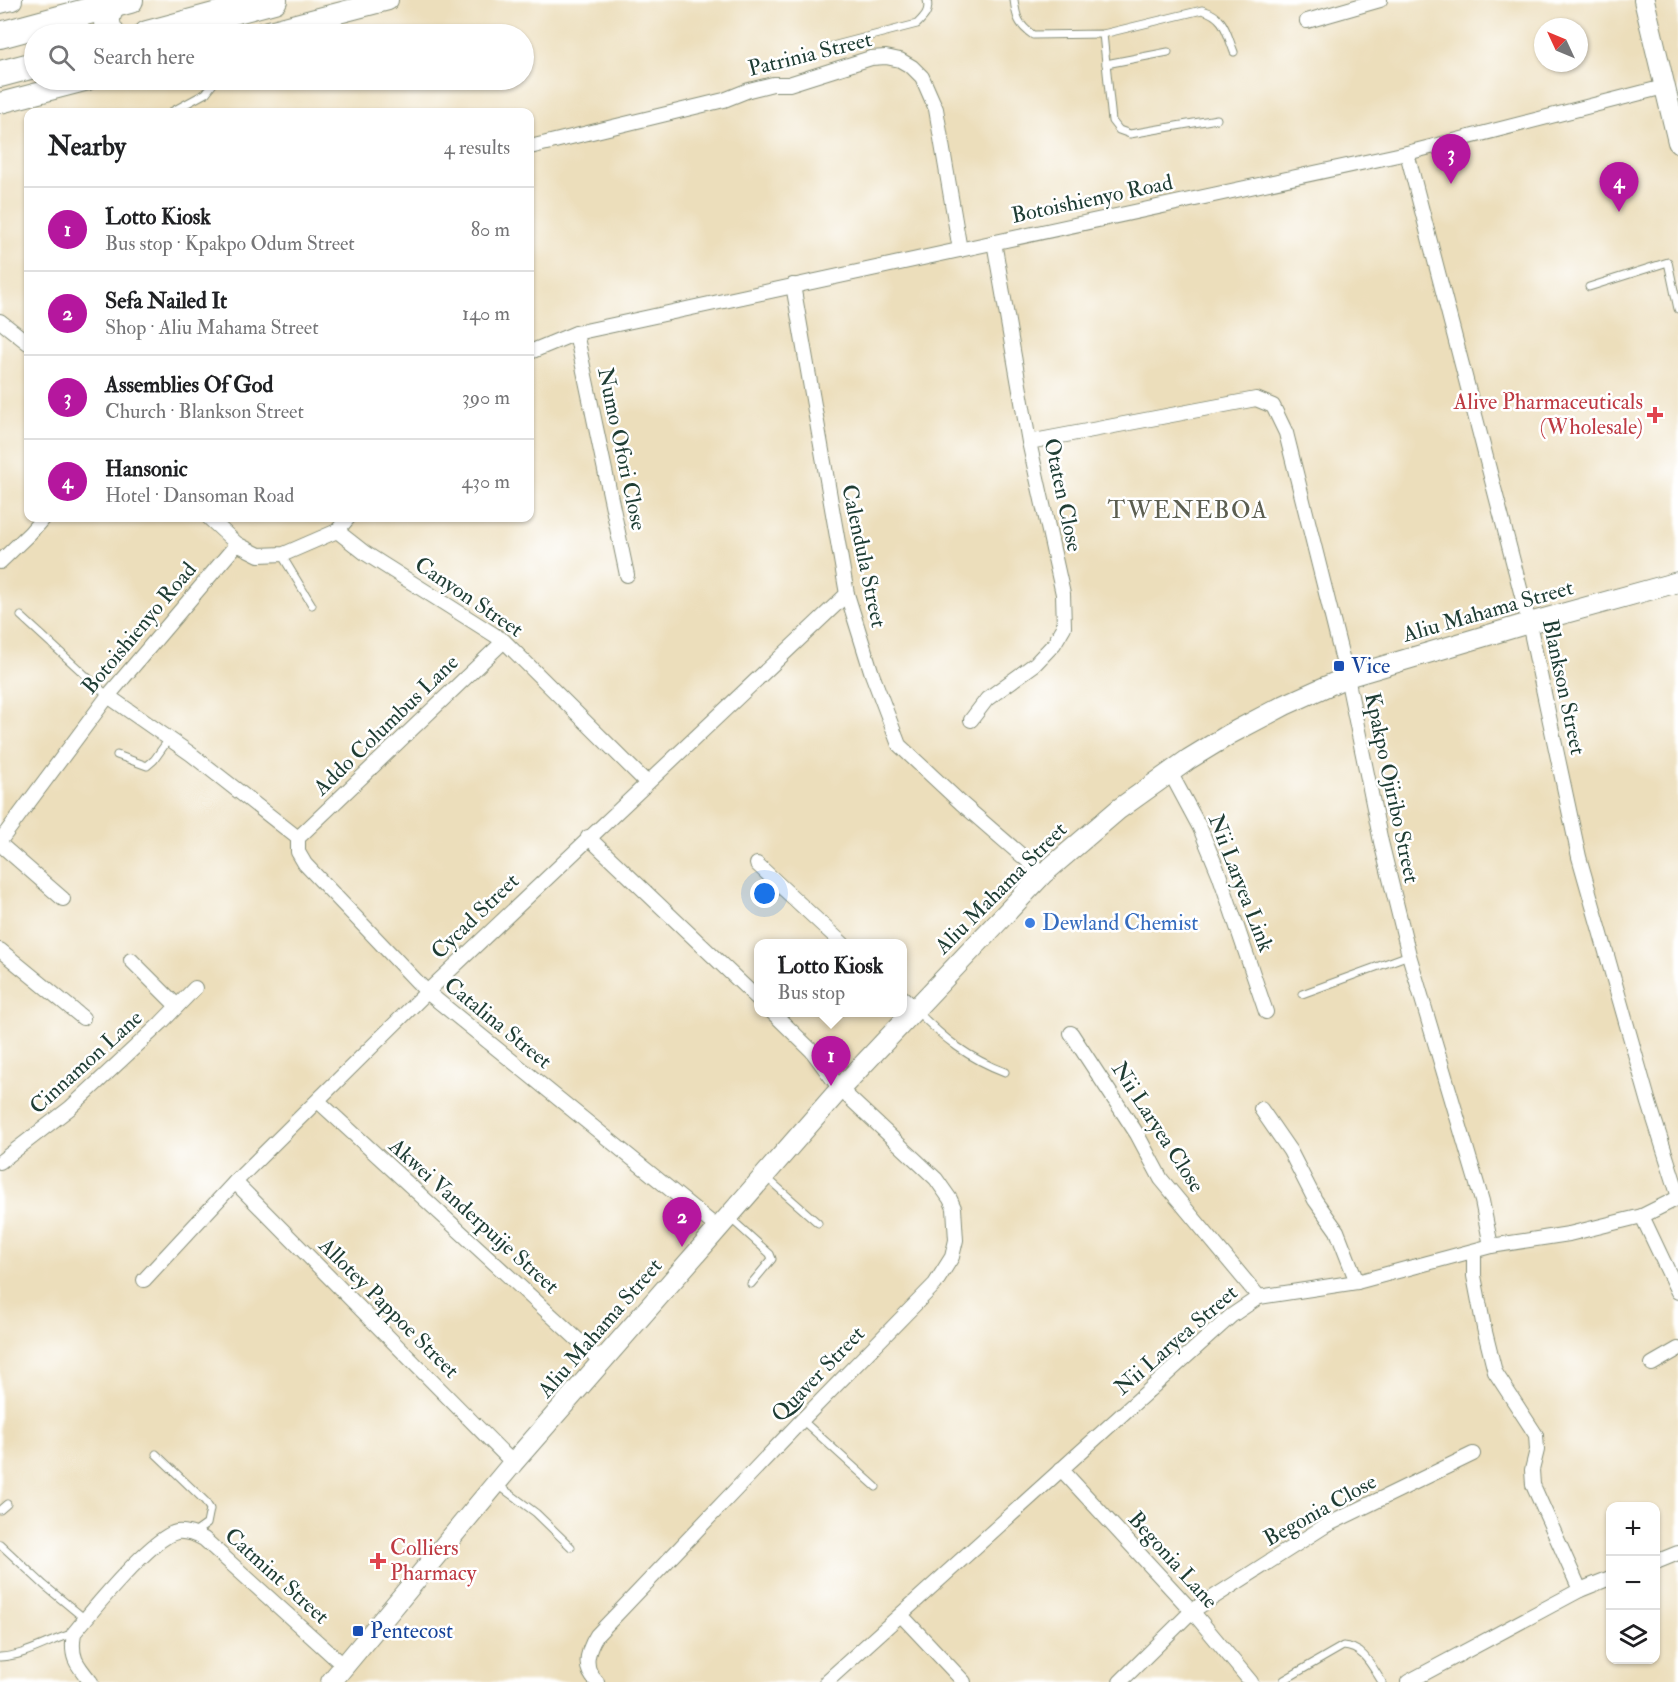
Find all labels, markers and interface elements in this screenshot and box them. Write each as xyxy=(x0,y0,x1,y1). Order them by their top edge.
north arrow xyxy=(1534,18,1588,72)
search box xyxy=(24,24,534,90)
street label: Patrinia Street xyxy=(745,25,875,83)
icon: search xyxy=(45,41,78,74)
text: Search here xyxy=(93,43,195,71)
text: Nearby xyxy=(48,131,126,163)
pin: 3 xyxy=(1432,134,1470,184)
text: 4 results xyxy=(444,135,510,160)
pin: 4 xyxy=(1600,162,1638,212)
street label: Botoishienyo Road xyxy=(1009,168,1175,230)
text: Lotto Kiosk xyxy=(105,203,211,231)
text: 1 xyxy=(64,217,71,242)
text: 80 m xyxy=(471,217,510,242)
text: Bus stop · Kpakpo Odum Street xyxy=(105,231,355,256)
text: Sefa Nailed It xyxy=(105,287,227,315)
text: 2 xyxy=(62,301,73,326)
text: 140 m xyxy=(462,301,510,326)
text: Shop · Aliu Mahama Street xyxy=(105,315,319,340)
street label: Numo Ofori Close xyxy=(591,365,653,533)
text: Assemblies Of God xyxy=(105,371,273,399)
text: 3 xyxy=(64,385,71,410)
text: 390 m xyxy=(462,385,510,410)
place label: Alive Pharmaceuticals (Wholesale) xyxy=(1452,388,1643,441)
text: Church · Blankson Street xyxy=(105,399,304,424)
marker: Alive Pharmaceuticals (Wholesale) xyxy=(1648,408,1662,422)
street label: Otaten Close xyxy=(1037,436,1089,554)
text: Hansonic xyxy=(105,455,188,483)
text: 4 xyxy=(62,469,73,494)
text: 430 m xyxy=(462,469,510,494)
street label: Calendula Street xyxy=(835,482,893,630)
text: Hotel · Dansoman Road xyxy=(105,483,294,508)
district label: TWENEBOA xyxy=(1108,495,1268,526)
street label: Canyon Street xyxy=(409,550,529,644)
street label: Botoishienyo Road xyxy=(75,556,203,700)
street label: Aliu Mahama Street xyxy=(1399,573,1576,649)
street label: Blankson Street xyxy=(1536,617,1592,757)
street label: Addo Columbus Lane xyxy=(307,649,464,802)
place label: Vice xyxy=(1351,652,1390,680)
marker: Vice xyxy=(1332,659,1346,673)
street label: Kpakpo Ojiribo Street xyxy=(1357,690,1426,886)
street label: Nii Laryea Link xyxy=(1202,810,1280,956)
street label: Aliu Mahama Street xyxy=(928,816,1073,961)
street label: Cycad Street xyxy=(425,867,525,965)
your location xyxy=(750,879,779,908)
place label: Dewland Chemist xyxy=(1042,909,1198,937)
marker: Dewland Chemist xyxy=(1023,916,1037,930)
popup xyxy=(754,939,907,1017)
text: Lotto Kiosk xyxy=(778,952,883,980)
street label: Catalina Street xyxy=(438,971,558,1075)
text: Bus stop xyxy=(778,980,845,1005)
street label: Cinnamon Lane xyxy=(24,1004,148,1120)
pin: 1 xyxy=(812,1036,850,1086)
street label: Nii Laryea Close xyxy=(1105,1056,1211,1198)
street label: Akwei Vanderpuije Street xyxy=(382,1131,565,1301)
pin: 2 xyxy=(662,1198,702,1247)
street label: Allotey Pappoe Street xyxy=(311,1231,465,1385)
street label: Aliu Mahama Street xyxy=(531,1252,668,1404)
street label: Nii Laryea Street xyxy=(1109,1279,1243,1401)
street label: Quaver Street xyxy=(765,1320,871,1428)
street label: Begonia Close xyxy=(1259,1467,1381,1553)
map controls xyxy=(1606,1502,1660,1664)
button: + xyxy=(1606,1502,1660,1556)
street label: Begonia Lane xyxy=(1122,1506,1224,1614)
street label: Catmint Street xyxy=(219,1522,335,1630)
place label: Colliers Pharmacy xyxy=(390,1534,477,1587)
marker: Colliers Pharmacy xyxy=(371,1554,385,1568)
button: − xyxy=(1606,1556,1660,1610)
button: layers xyxy=(1606,1610,1660,1664)
place label: Pentecost xyxy=(370,1617,453,1645)
marker: Pentecost xyxy=(351,1624,365,1638)

